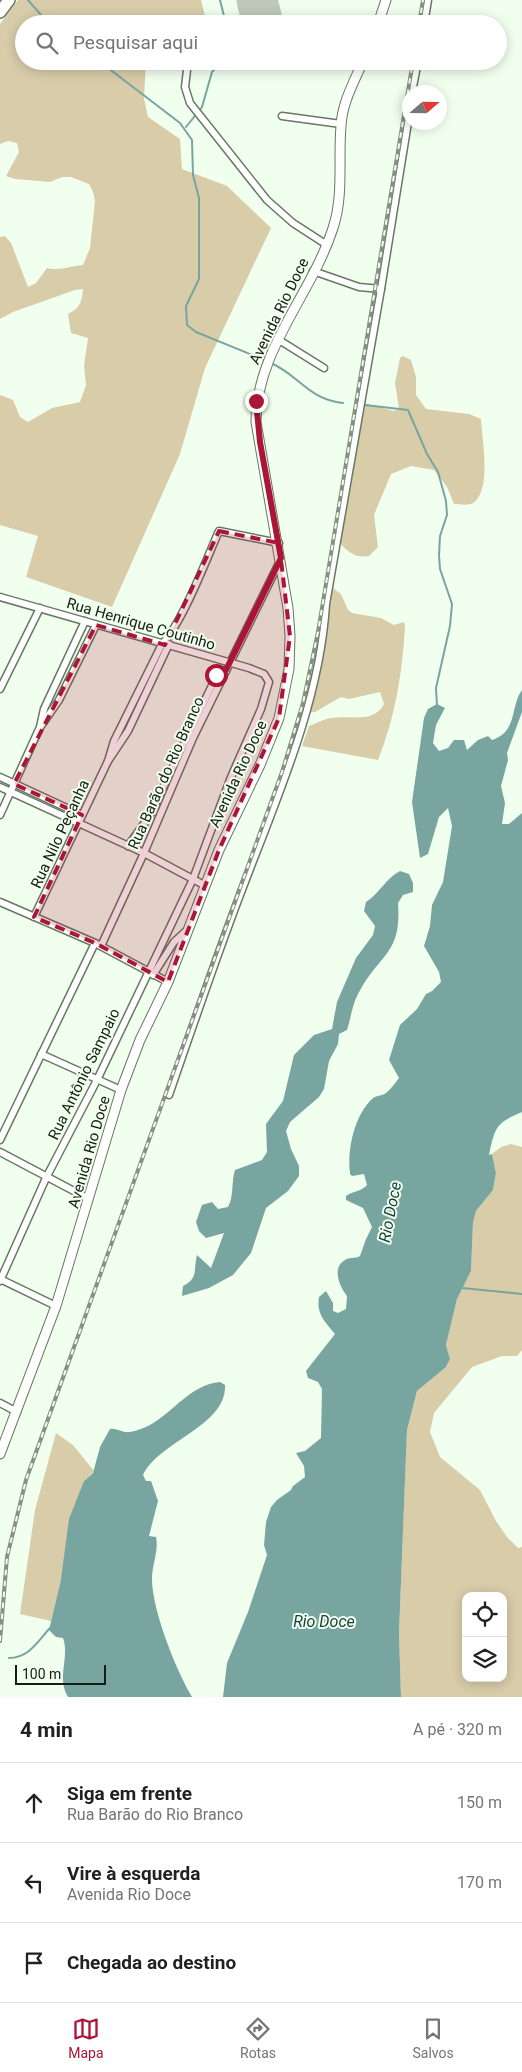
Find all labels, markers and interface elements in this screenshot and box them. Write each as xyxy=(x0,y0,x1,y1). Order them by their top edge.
search box xyxy=(15,15,507,70)
icon: search xyxy=(33,29,61,57)
text: Pesquisar aqui xyxy=(73,31,198,54)
north arrow xyxy=(402,85,447,130)
street label: Avenida Rio Doce xyxy=(245,255,313,367)
route end xyxy=(245,390,268,413)
street label: Rua Henrique Coutinho xyxy=(65,594,217,654)
route start xyxy=(205,664,228,687)
street label: Rua Barão do Rio Branco xyxy=(124,694,208,852)
street label: Avenida Rio Doce xyxy=(205,718,271,830)
street label: Rua Nilo Peçanha xyxy=(27,777,93,891)
street label: Rua Antônio Sampaio xyxy=(44,1005,124,1143)
street label: Avenida Rio Doce xyxy=(64,1094,114,1210)
water label: Rio Doce xyxy=(375,1180,405,1244)
map controls xyxy=(462,1592,507,1682)
button: locate xyxy=(462,1592,507,1637)
water label: Rio Doce xyxy=(293,1612,355,1631)
button: layers xyxy=(462,1637,507,1682)
scale bar xyxy=(15,1662,106,1685)
text: 100 m xyxy=(22,1666,61,1682)
text: 4 min xyxy=(20,1718,73,1742)
text: A pé · 320 m xyxy=(413,1720,502,1739)
text: Siga em frente xyxy=(67,1782,192,1805)
icon: ahead xyxy=(20,1789,48,1817)
text: 150 m xyxy=(457,1793,502,1812)
text: Rua Barão do Rio Branco xyxy=(67,1805,243,1824)
text: Vire à esquerda xyxy=(67,1862,200,1885)
icon: left xyxy=(20,1869,48,1897)
text: 170 m xyxy=(457,1873,502,1892)
text: Avenida Rio Doce xyxy=(67,1885,191,1904)
icon: arrive xyxy=(20,1949,48,1977)
text: Chegada ao destino xyxy=(67,1951,236,1974)
tab: Mapa xyxy=(68,2015,104,2061)
tab: Rotas xyxy=(240,2015,276,2061)
tab: Salvos xyxy=(413,2015,454,2061)

